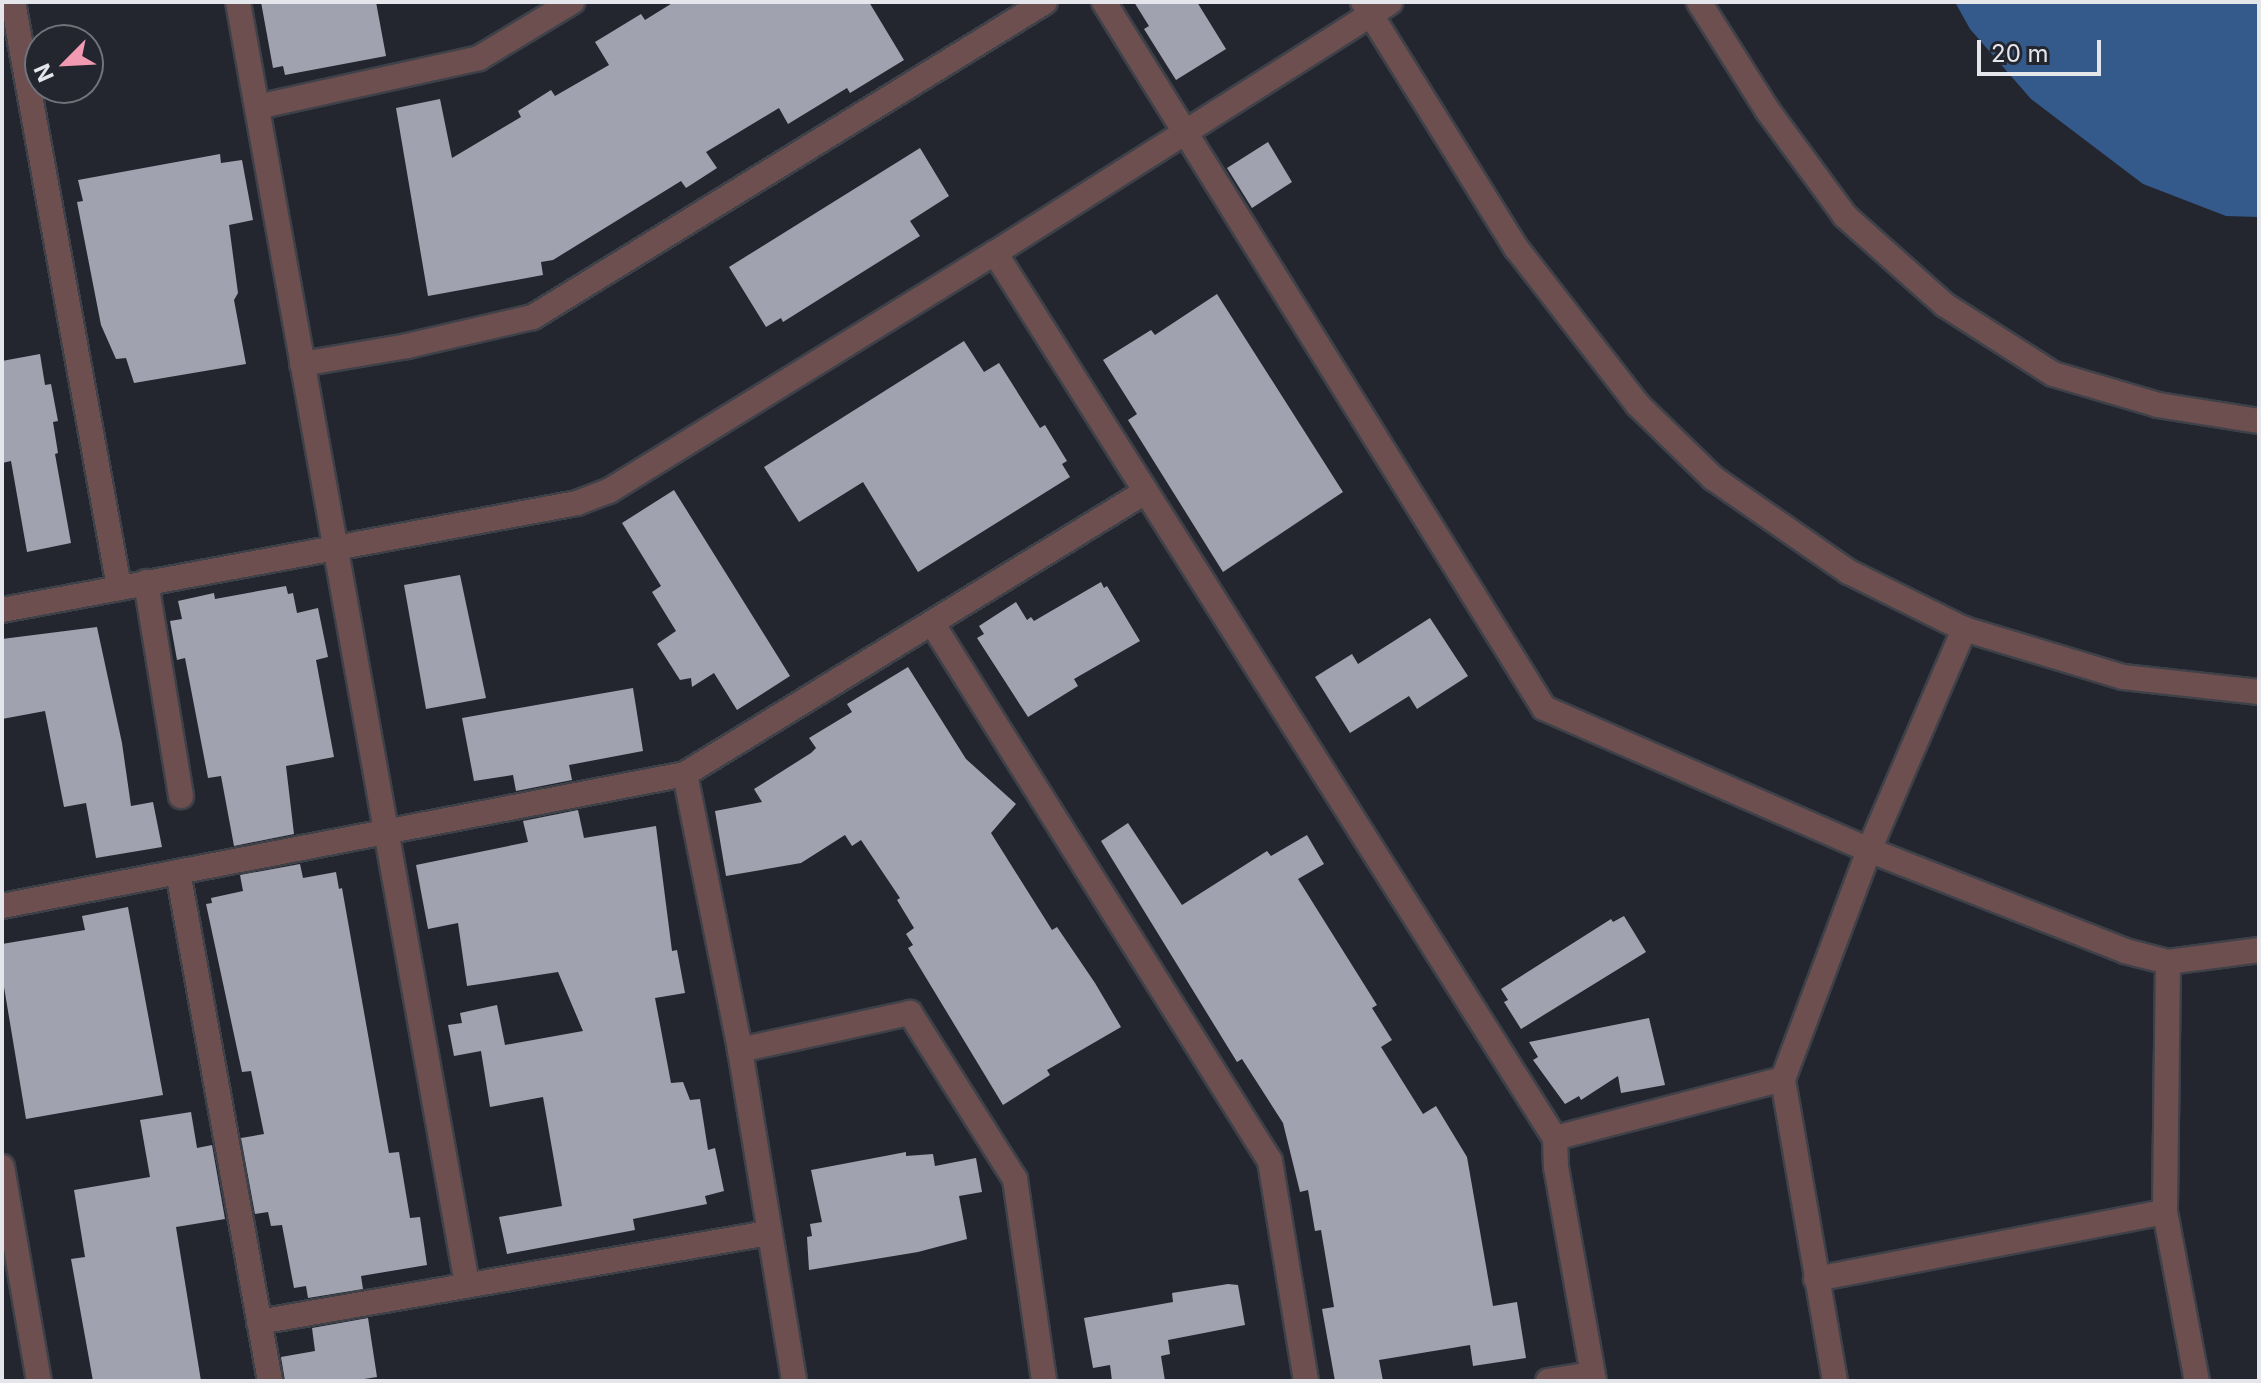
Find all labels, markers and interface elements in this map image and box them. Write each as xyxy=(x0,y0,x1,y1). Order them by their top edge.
north arrow xyxy=(24,24,104,104)
scale bar xyxy=(1981,24,2105,74)
text: 20 m xyxy=(1991,39,2049,68)
text: N xyxy=(29,60,59,86)

